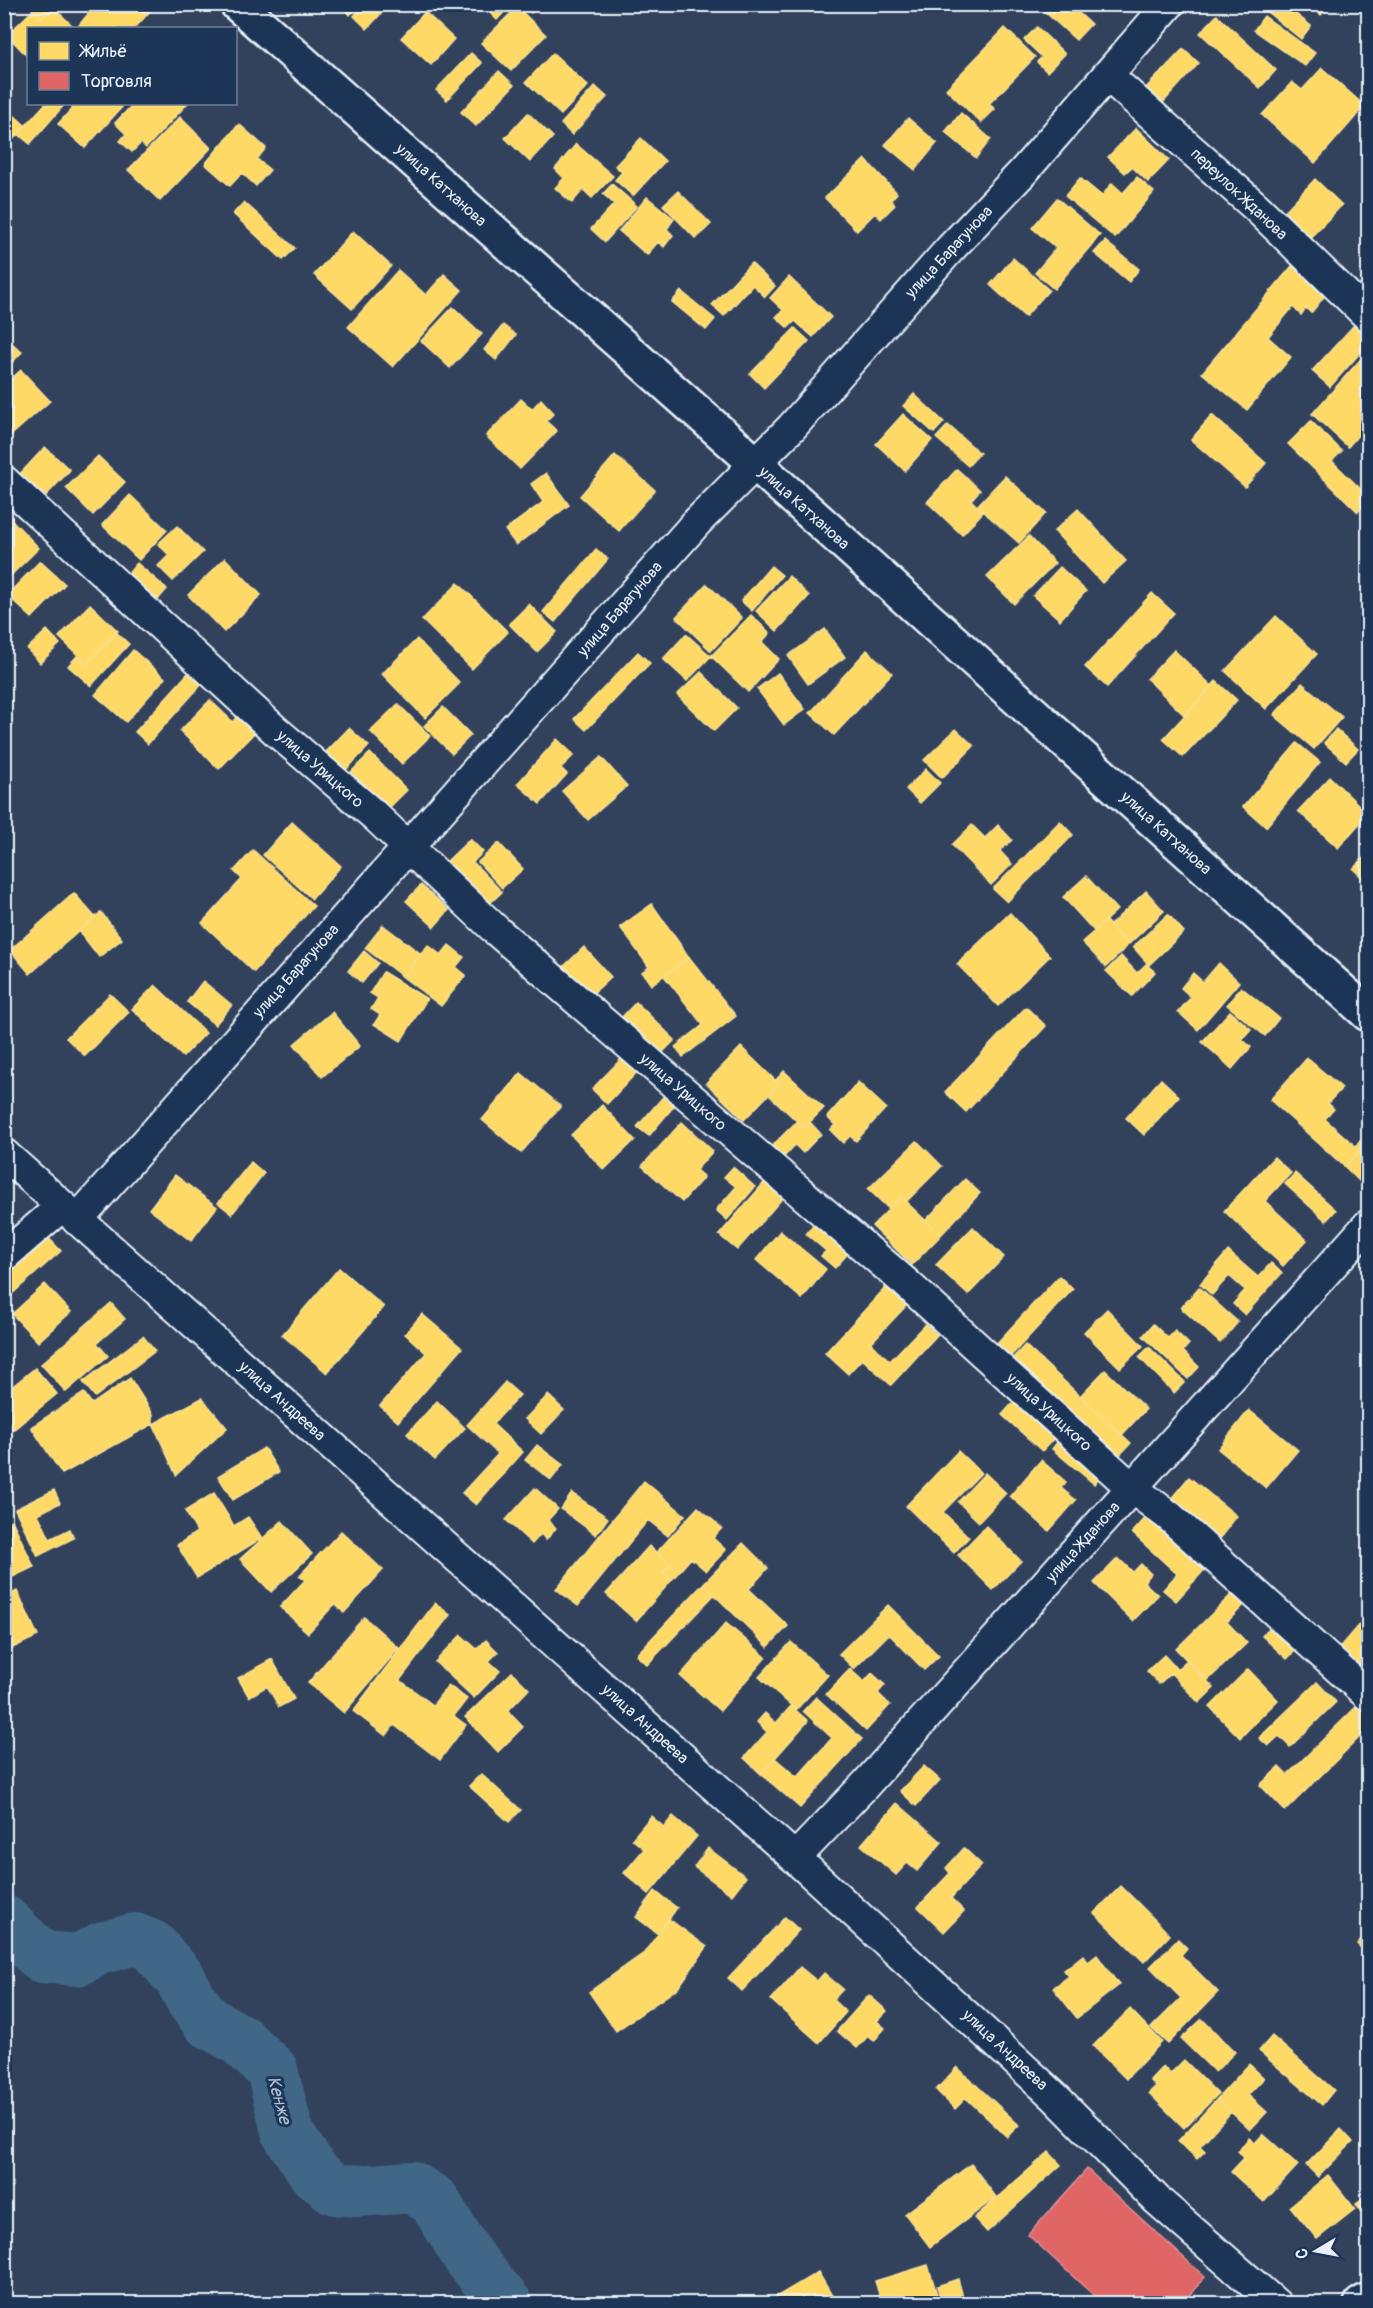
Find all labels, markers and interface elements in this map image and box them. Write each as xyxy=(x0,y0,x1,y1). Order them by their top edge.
legend xyxy=(27,27,237,105)
text: Жильё xyxy=(78,40,127,63)
text: Торговля xyxy=(81,70,152,93)
street label: улица Катханова xyxy=(391,138,491,231)
street label: переулок Жданова xyxy=(1186,144,1292,244)
street label: улица Барагунова xyxy=(900,201,997,303)
street label: улица Катханова xyxy=(754,461,854,554)
street label: улица Барагунова xyxy=(573,557,667,661)
street label: улица Урицкого xyxy=(272,725,368,812)
street label: улица Катханова xyxy=(1116,786,1216,879)
street label: улица Барагунова xyxy=(248,920,343,1023)
street label: улица Урицкого xyxy=(635,1048,731,1135)
street label: улица Андреева xyxy=(234,1356,330,1445)
street label: улица Урицкого xyxy=(1001,1368,1096,1456)
street label: улица Жданова xyxy=(1041,1497,1125,1587)
street label: улица Андреева xyxy=(597,1679,693,1768)
street label: улица Андреева xyxy=(957,2005,1052,2095)
water label: Кенже xyxy=(262,2074,297,2128)
north arrow xyxy=(1286,2221,1346,2281)
text: С xyxy=(1291,2247,1313,2260)

